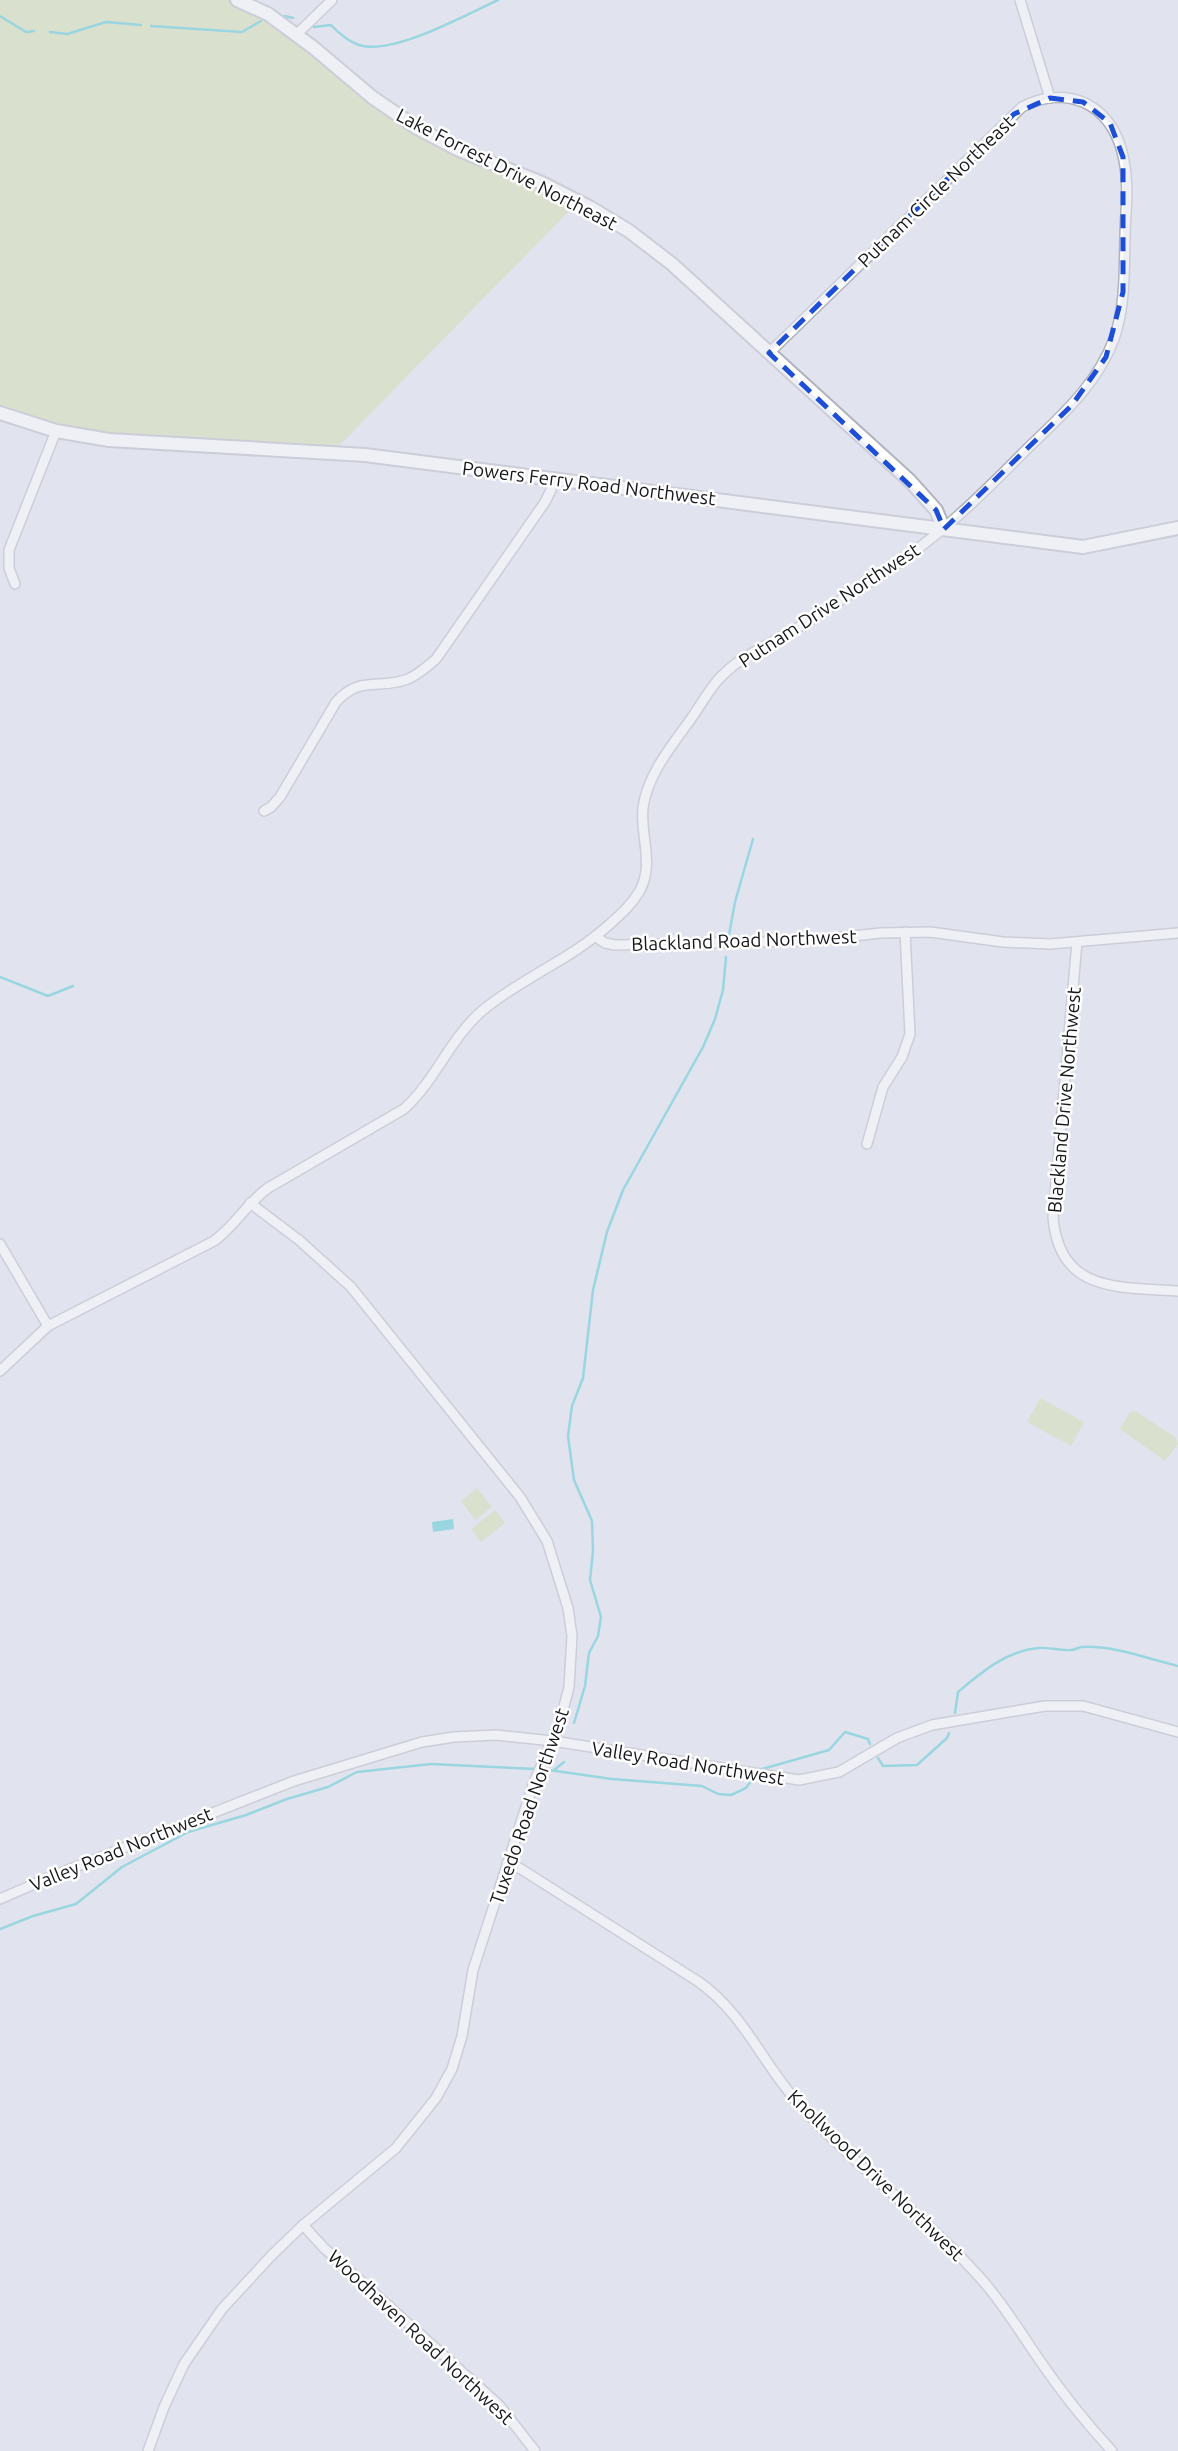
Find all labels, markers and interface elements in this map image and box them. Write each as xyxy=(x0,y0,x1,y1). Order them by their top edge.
street label: Lake Forrest Drive Northeast xyxy=(393,104,622,235)
street label: Putnam Circle Northeast xyxy=(853,110,1019,272)
street label: Powers Ferry Road Northwest xyxy=(461,457,718,510)
street label: Putnam Drive Northwest xyxy=(734,538,924,672)
street label: Blackland Road Northwest xyxy=(631,925,858,955)
street label: Blackland Drive Northwest xyxy=(1043,986,1085,1214)
street label: Tuxedo Road Northwest xyxy=(485,1704,573,1907)
street label: Valley Road Northwest xyxy=(590,1737,786,1789)
street label: Valley Road Northwest xyxy=(27,1802,216,1896)
street label: Knollwood Drive Northwest xyxy=(783,2085,969,2265)
street label: Woodhaven Road Northwest xyxy=(324,2245,519,2429)

